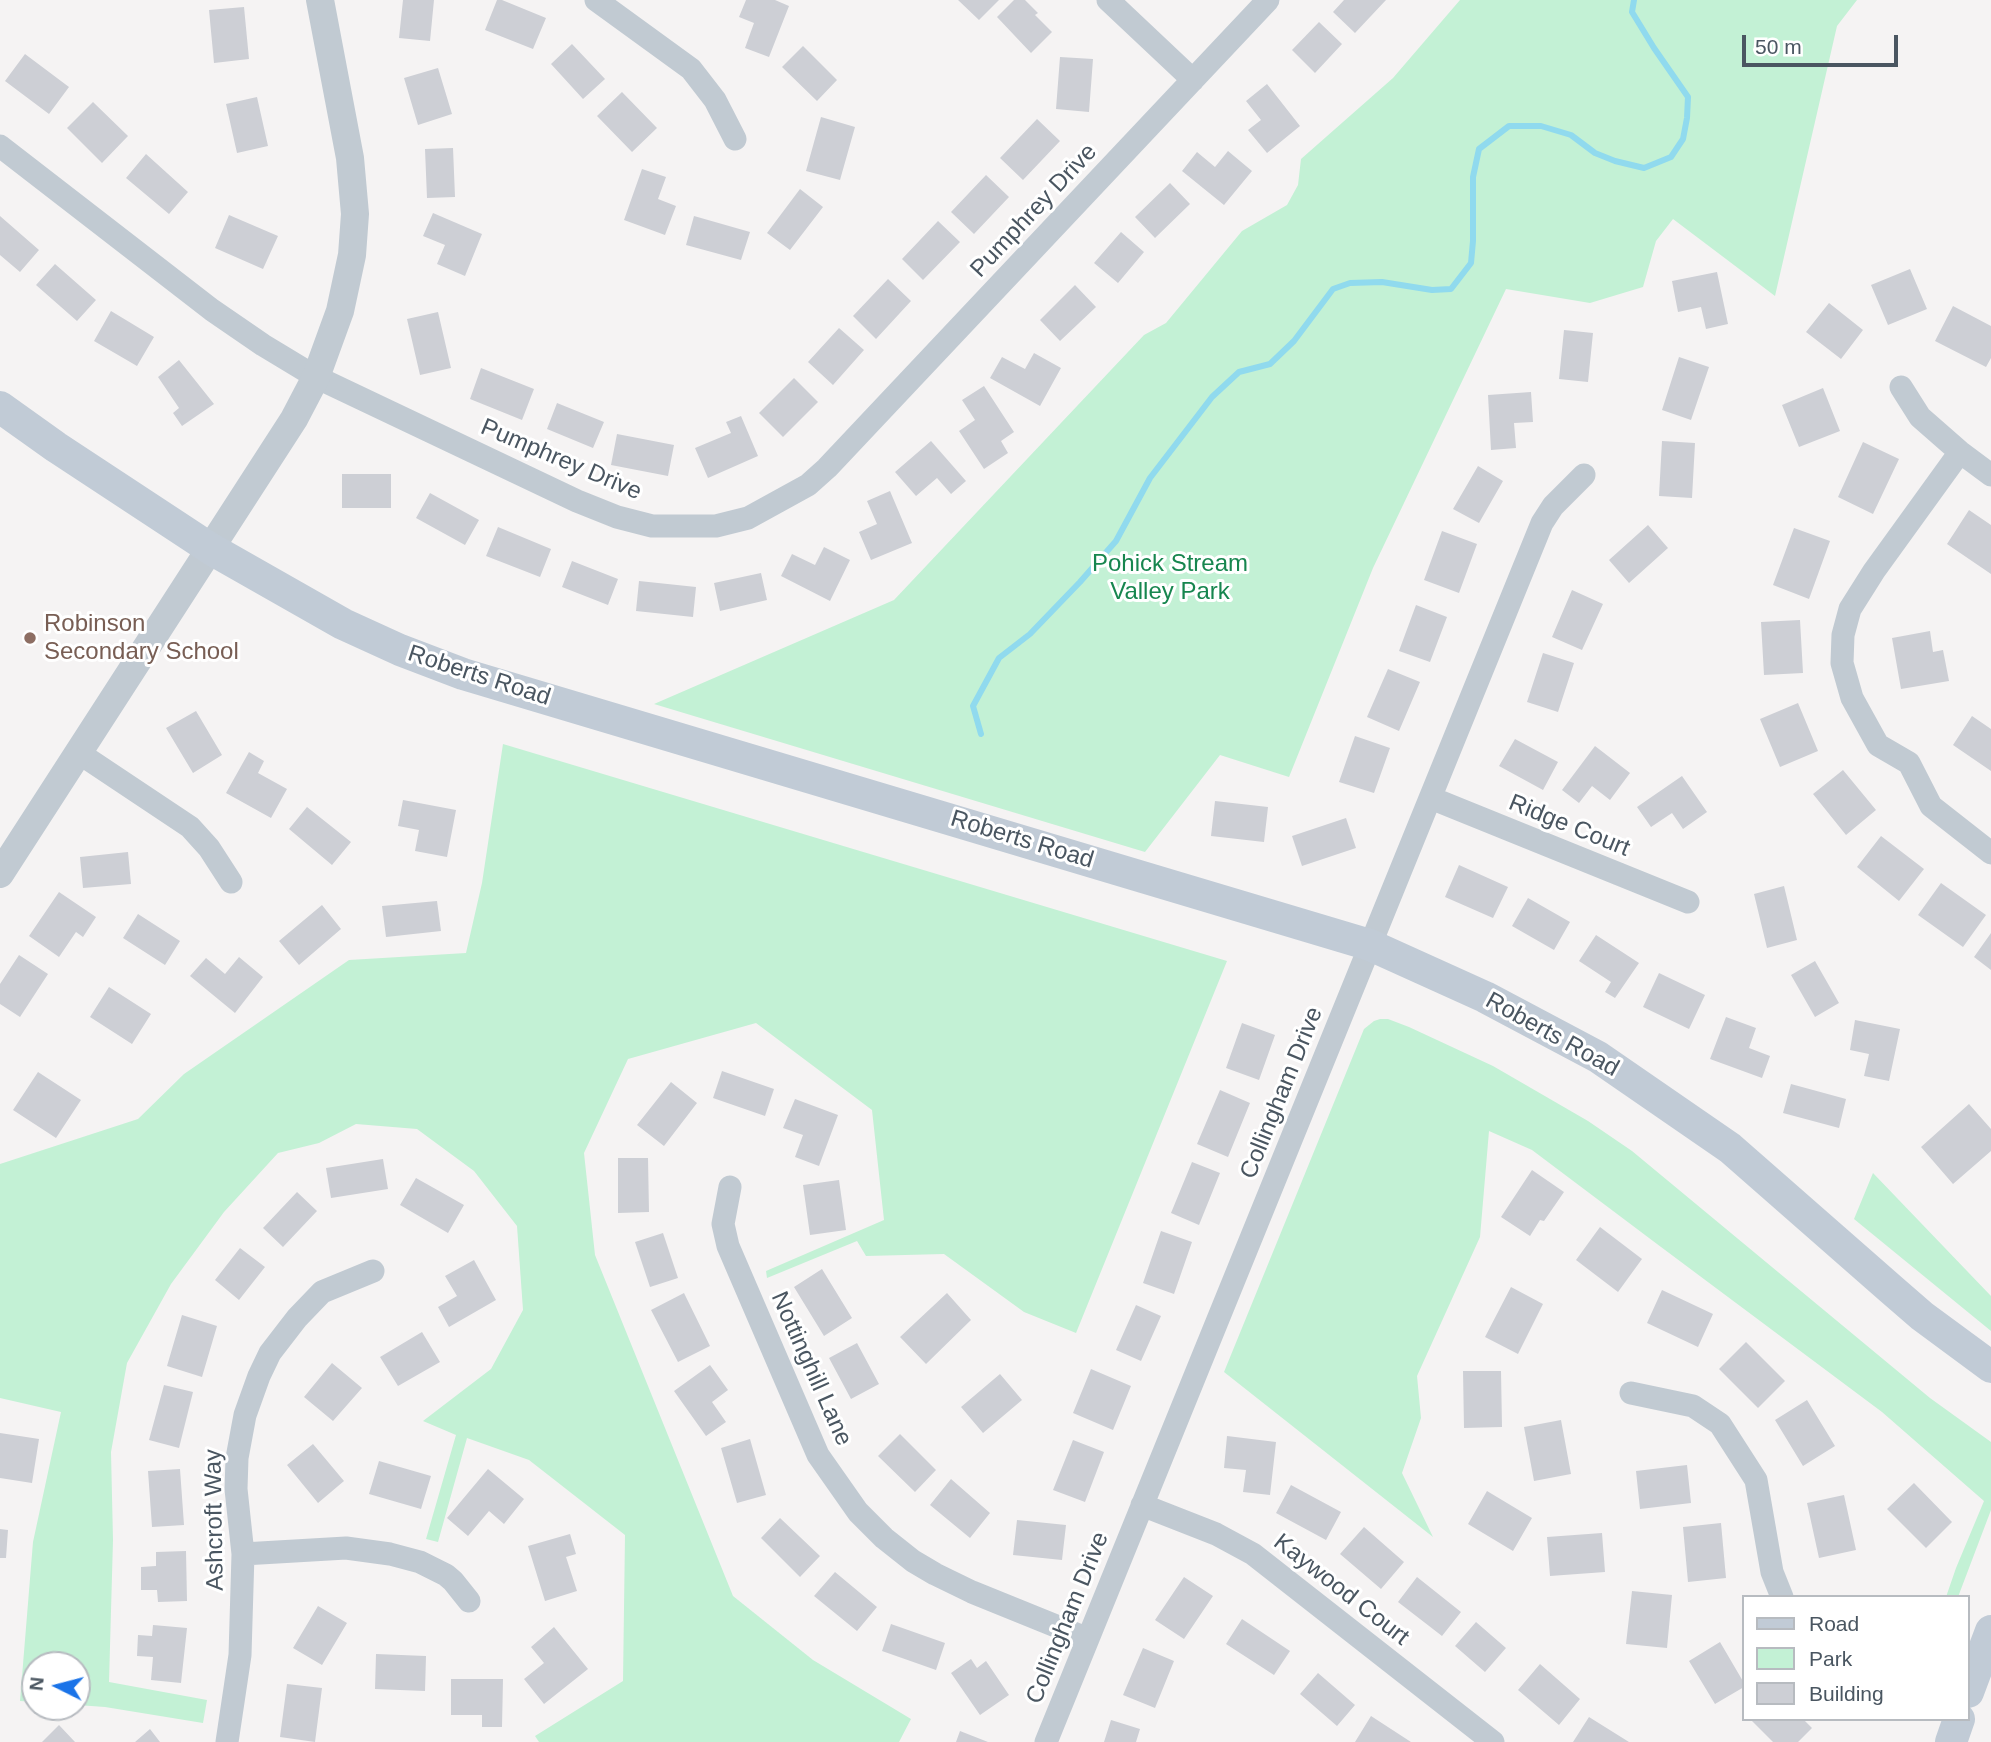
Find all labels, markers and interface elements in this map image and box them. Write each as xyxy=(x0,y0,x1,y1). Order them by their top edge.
scale bar xyxy=(1746,21,1902,65)
text: 50 m xyxy=(1755,35,1802,58)
street label: Pumphrey Drive xyxy=(965,138,1103,284)
street label: Pumphrey Drive xyxy=(476,413,646,507)
park label: Pohick Stream Valley Park xyxy=(1092,550,1248,606)
place label: Robinson Secondary School xyxy=(44,610,239,666)
marker: Robinson Secondary School xyxy=(22,630,38,646)
street label: Roberts Road xyxy=(404,639,554,713)
street label: Ridge Court xyxy=(1504,789,1634,863)
street label: Roberts Road xyxy=(947,805,1097,875)
street label: Roberts Road xyxy=(1480,987,1624,1083)
street label: Collingham Drive xyxy=(1234,1003,1330,1183)
street label: Nottinghill Lane xyxy=(764,1288,858,1450)
street label: Ashcroft Way xyxy=(199,1449,231,1591)
street label: Collingham Drive xyxy=(1020,1528,1116,1708)
street label: Kaywood Court xyxy=(1267,1528,1415,1652)
legend xyxy=(1742,1595,1970,1721)
text: Road xyxy=(1809,1612,1859,1635)
text: Park xyxy=(1809,1647,1852,1670)
north arrow xyxy=(21,1651,91,1721)
text: N xyxy=(25,1676,48,1692)
text: Building xyxy=(1809,1682,1884,1705)

